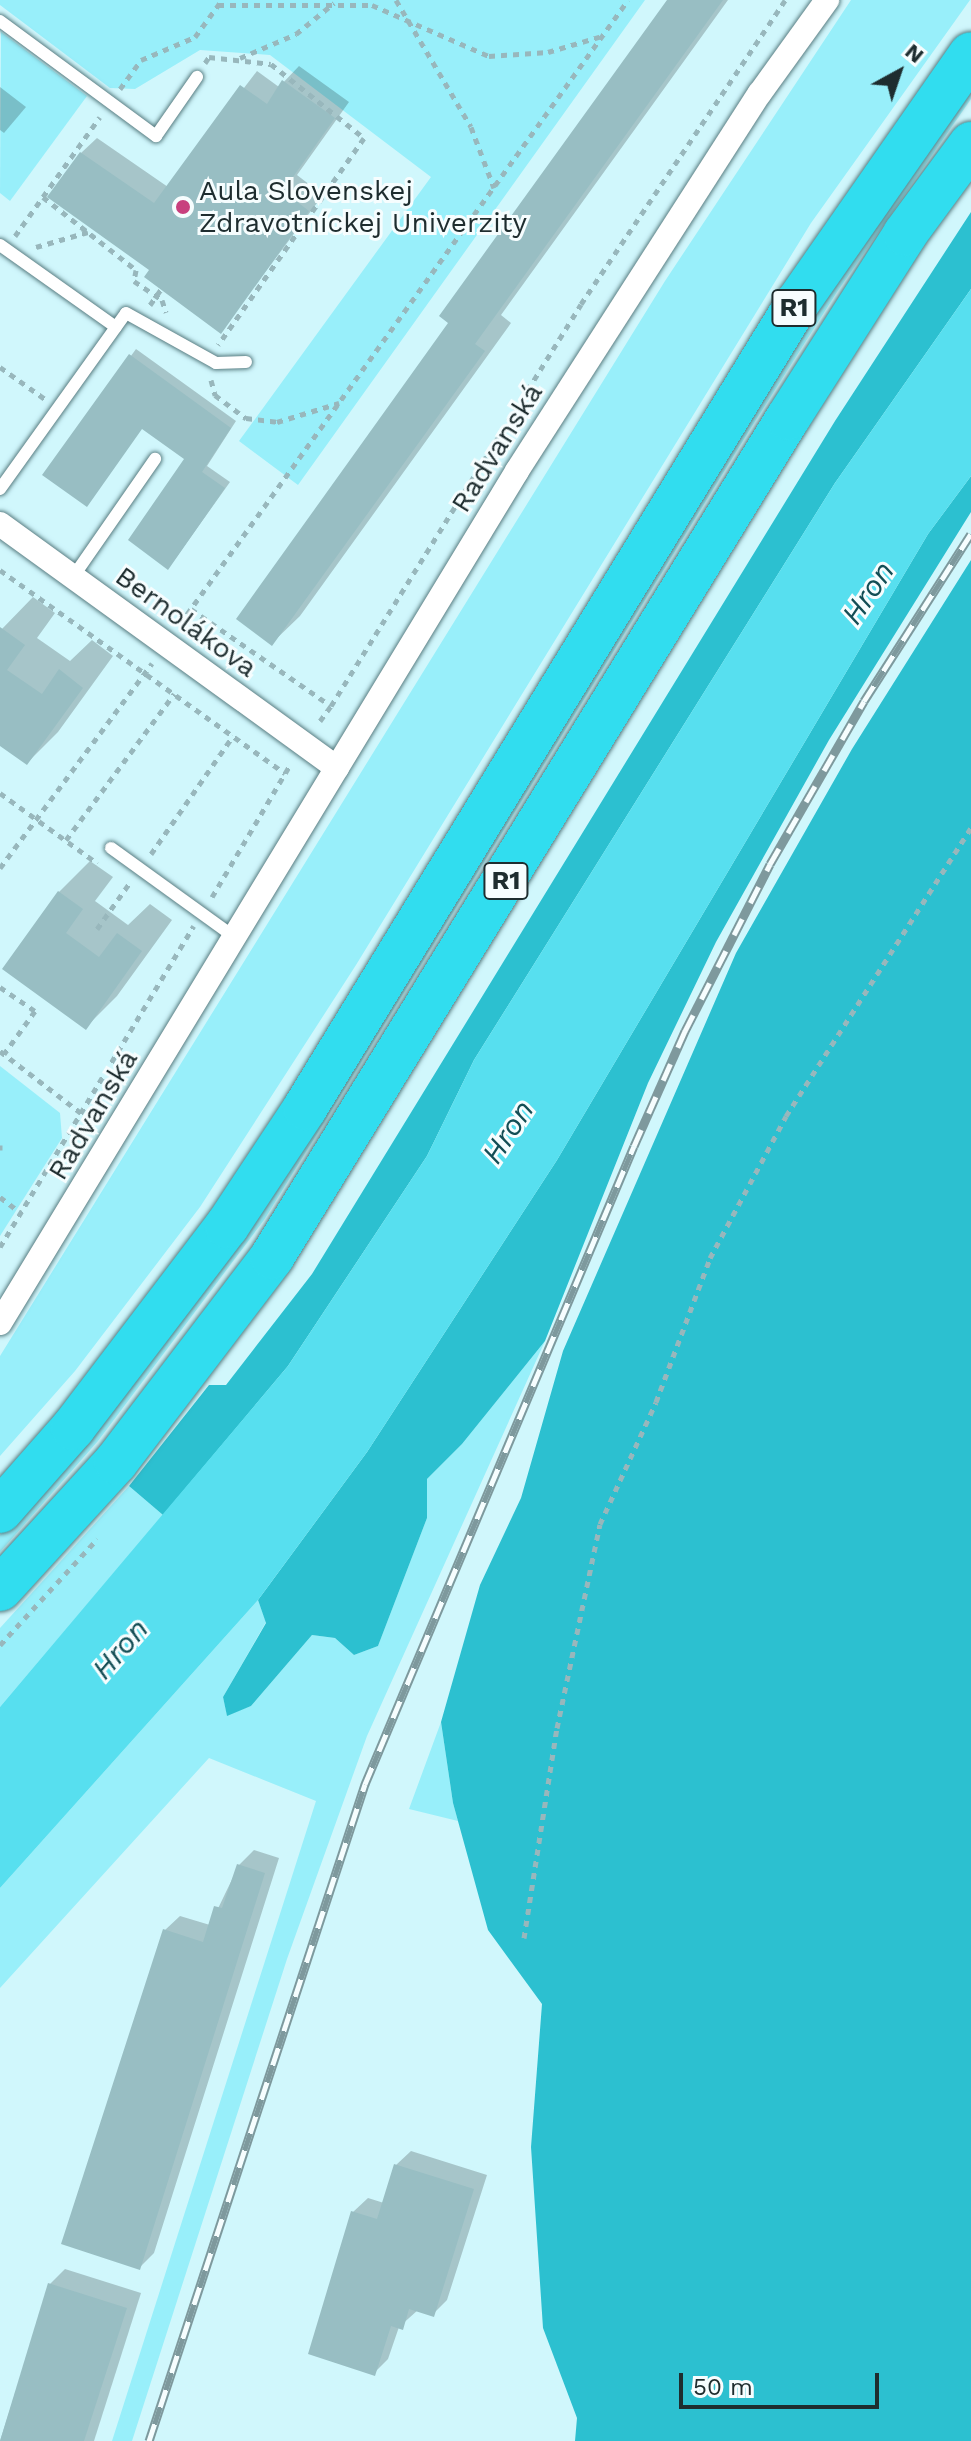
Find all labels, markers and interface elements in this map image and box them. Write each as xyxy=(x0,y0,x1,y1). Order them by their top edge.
north arrow xyxy=(859,32,939,112)
text: N xyxy=(900,38,929,68)
place label: Aula Slovenskej Zdravotníckej Univerzity xyxy=(199,174,527,240)
marker: Aula Slovenskej Zdravotníckej Univerzity xyxy=(174,198,192,216)
road number: R1 xyxy=(770,286,818,330)
street label: Radvanská xyxy=(444,377,550,519)
water label: Hron xyxy=(834,555,902,631)
street label: Bernolákova xyxy=(109,559,263,685)
road number: R1 xyxy=(482,859,530,903)
street label: Radvanská xyxy=(41,1044,145,1186)
water label: Hron xyxy=(474,1094,542,1170)
water label: Hron xyxy=(84,1611,156,1687)
scale bar xyxy=(683,2357,883,2407)
text: 50 m xyxy=(693,2373,753,2401)

